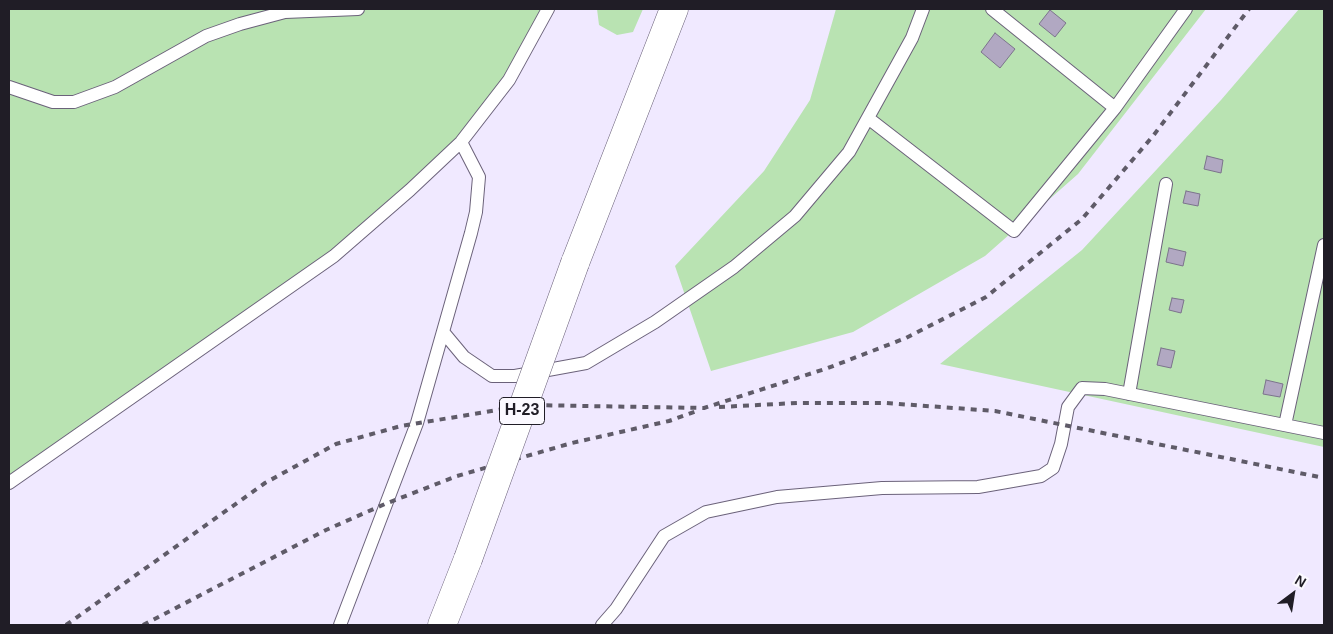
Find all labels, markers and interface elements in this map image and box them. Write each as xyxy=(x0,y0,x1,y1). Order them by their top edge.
road number: Н-23 xyxy=(500,398,544,424)
north arrow xyxy=(1268,569,1318,619)
text: N xyxy=(1292,572,1309,591)

